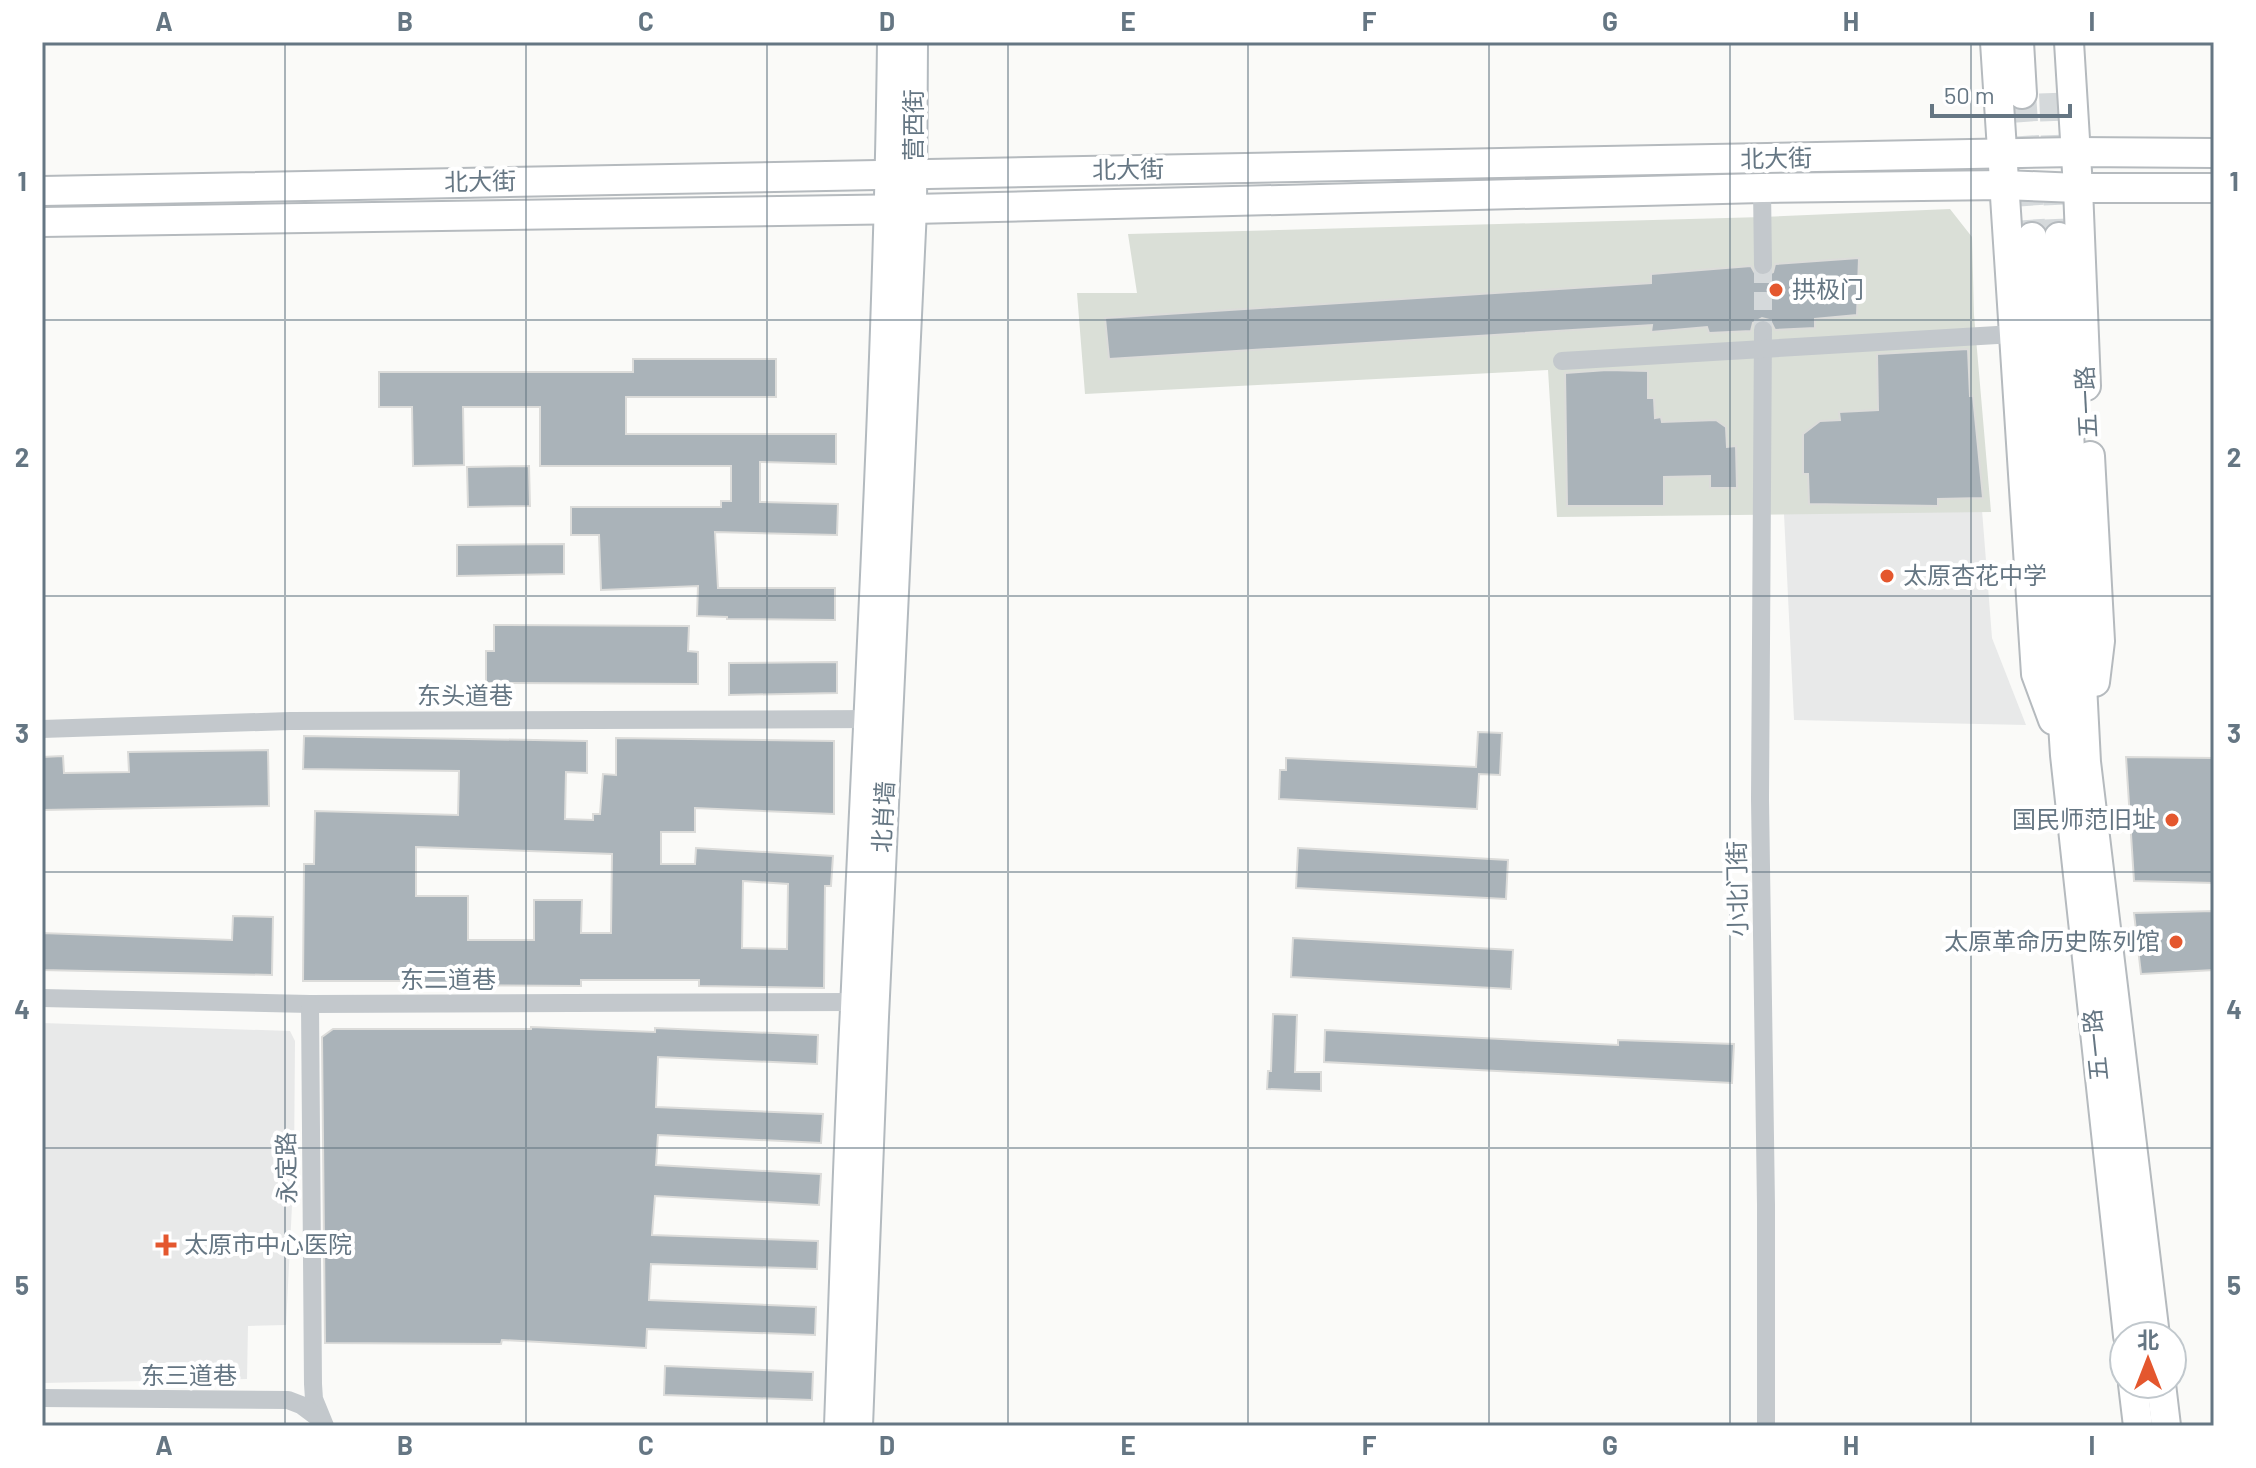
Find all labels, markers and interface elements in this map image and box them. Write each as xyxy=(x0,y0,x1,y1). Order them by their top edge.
text: A xyxy=(155,5,173,36)
text: B xyxy=(397,5,413,36)
text: C xyxy=(638,5,654,36)
text: D xyxy=(879,5,895,36)
text: E xyxy=(1120,5,1136,36)
text: F xyxy=(1362,5,1377,36)
text: G xyxy=(1602,5,1618,36)
text: H xyxy=(1843,5,1859,36)
text: I xyxy=(2089,5,2095,36)
scale bar xyxy=(1932,68,2070,118)
text: 50 m xyxy=(1944,80,1995,109)
street label: 营西街 xyxy=(898,89,927,161)
street label: 北大街 xyxy=(1740,142,1812,173)
street label: 北大街 xyxy=(1092,153,1164,184)
text: 1 xyxy=(17,165,27,196)
street label: 北大街 xyxy=(444,165,516,196)
text: 1 xyxy=(2229,165,2239,196)
place label: 拱极门 xyxy=(1792,274,1864,303)
marker: 拱极门 xyxy=(1767,281,1785,299)
street label: 五一路 xyxy=(2069,365,2102,439)
text: 2 xyxy=(15,441,29,472)
text: 2 xyxy=(2227,441,2241,472)
place label: 太原杏花中学 xyxy=(1903,560,2047,589)
marker: 太原杏花中学 xyxy=(1878,567,1896,585)
street label: 东头道巷 xyxy=(417,680,513,709)
text: 3 xyxy=(15,717,29,748)
text: 3 xyxy=(2227,717,2241,748)
street label: 北肖墙 xyxy=(866,780,899,854)
place label: 国民师范旧址 xyxy=(2012,804,2156,833)
marker: 国民师范旧址 xyxy=(2163,811,2181,829)
street label: 小北门街 xyxy=(1721,841,1752,937)
place label: 太原革命历史陈列馆 xyxy=(1944,926,2160,955)
marker: 太原革命历史陈列馆 xyxy=(2167,933,2185,951)
street label: 东二道巷 xyxy=(400,964,496,993)
text: 4 xyxy=(14,993,30,1024)
text: 4 xyxy=(2226,993,2242,1024)
street label: 五一路 xyxy=(2076,1008,2113,1082)
street label: 永定路 xyxy=(270,1132,301,1204)
place label: 太原市中心医院 xyxy=(184,1229,352,1258)
marker: 太原市中心医院 xyxy=(155,1234,177,1256)
text: 5 xyxy=(15,1269,29,1300)
text: 5 xyxy=(2227,1269,2241,1300)
north arrow xyxy=(2108,1320,2188,1400)
text: 北 xyxy=(2137,1326,2159,1352)
street label: 东三道巷 xyxy=(141,1360,237,1389)
text: A xyxy=(155,1429,173,1460)
text: B xyxy=(397,1429,413,1460)
text: C xyxy=(638,1429,654,1460)
text: D xyxy=(879,1429,895,1460)
text: E xyxy=(1120,1429,1136,1460)
text: F xyxy=(1362,1429,1377,1460)
text: G xyxy=(1602,1429,1618,1460)
text: H xyxy=(1843,1429,1859,1460)
text: I xyxy=(2089,1429,2095,1460)

